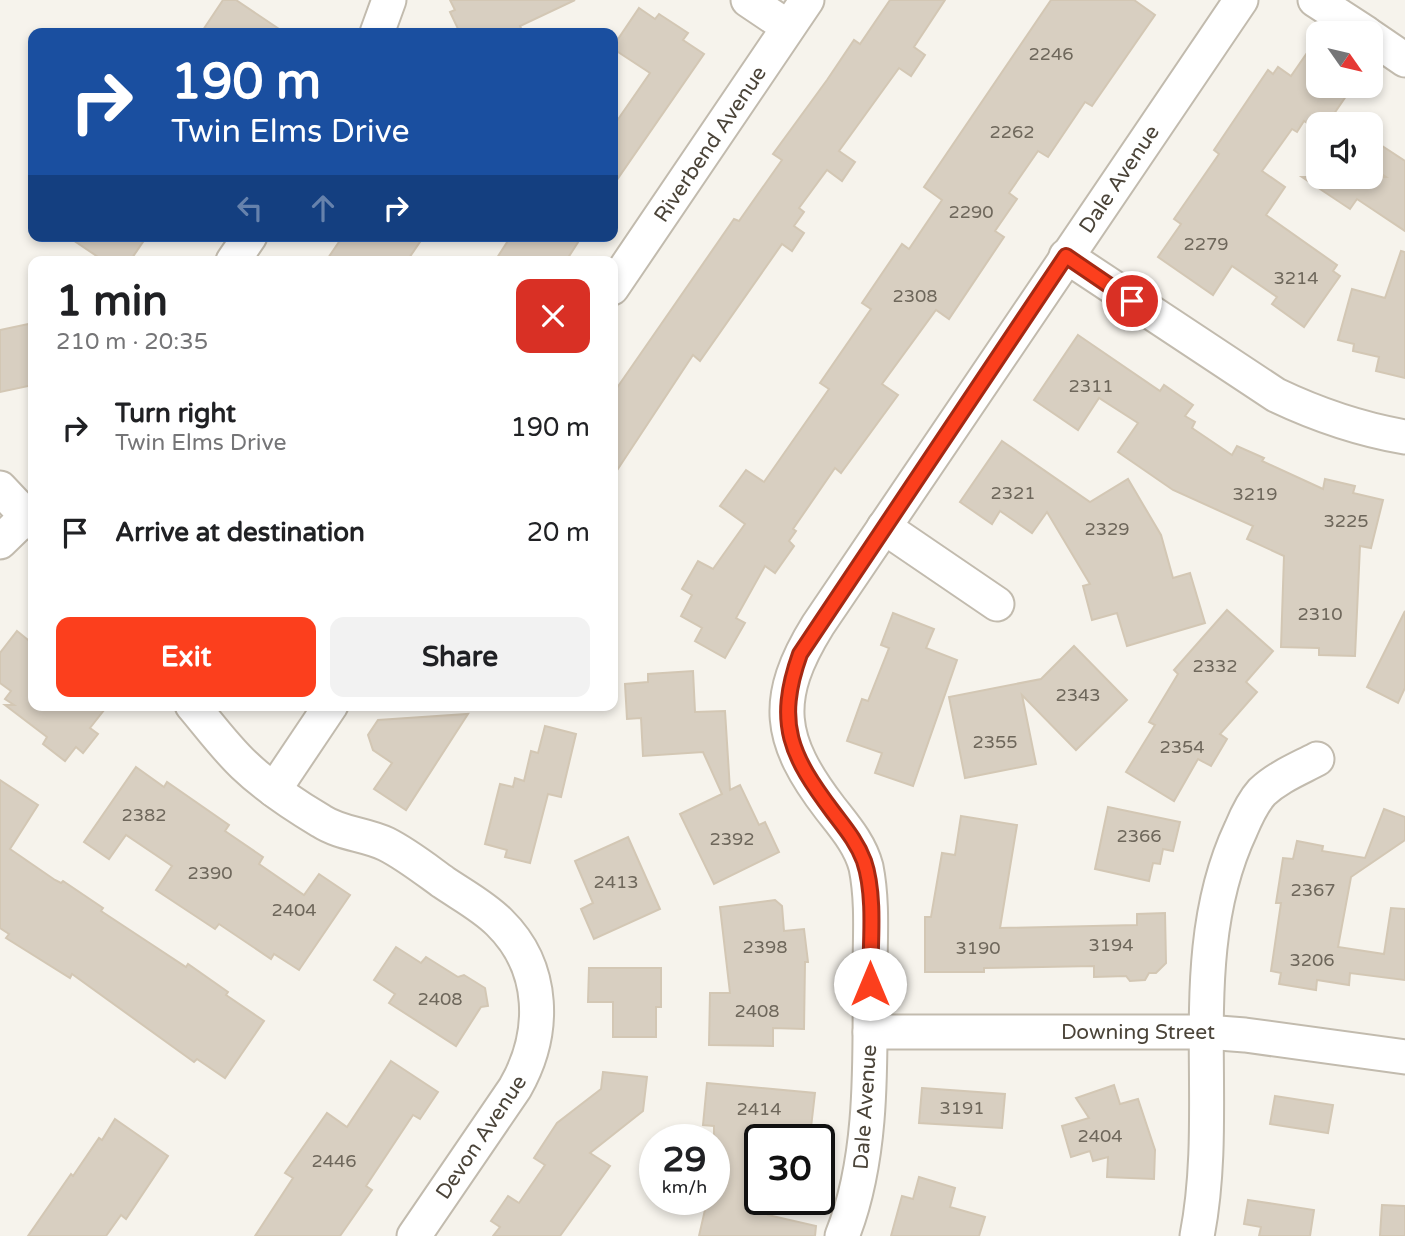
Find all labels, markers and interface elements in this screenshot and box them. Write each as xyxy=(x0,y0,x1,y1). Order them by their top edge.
north arrow xyxy=(1306,21,1382,98)
map controls xyxy=(1306,21,1383,189)
house number: 2246 xyxy=(1028,43,1074,65)
text: 190 m xyxy=(171,53,321,112)
icon: right xyxy=(56,56,147,147)
street label: Riverbend Avenue xyxy=(649,61,772,227)
button: sound xyxy=(1306,112,1383,189)
text: Twin Elms Drive xyxy=(171,113,410,151)
street label: Dale Avenue xyxy=(1074,120,1165,238)
house number: 2262 xyxy=(989,121,1035,143)
icon: left xyxy=(231,189,269,227)
icon: ahead xyxy=(304,189,342,227)
icon: right xyxy=(377,189,415,227)
house number: 2290 xyxy=(948,201,994,223)
house number: 2279 xyxy=(1183,233,1229,255)
house number: 3214 xyxy=(1273,267,1319,289)
pin xyxy=(1102,271,1162,331)
text: 1 min xyxy=(56,276,168,327)
button: close xyxy=(516,279,590,353)
icon: arrive xyxy=(1113,282,1151,320)
house number: 2308 xyxy=(892,285,938,307)
text: 210 m · 20:35 xyxy=(56,328,208,356)
house number: 2311 xyxy=(1068,375,1114,397)
text: Turn right xyxy=(115,398,236,429)
icon: right xyxy=(56,409,94,447)
text: 190 m xyxy=(510,412,590,443)
text: Twin Elms Drive xyxy=(115,429,287,457)
house number: 2321 xyxy=(990,482,1036,504)
house number: 3219 xyxy=(1232,483,1278,505)
house number: 3225 xyxy=(1323,510,1369,532)
icon: arrive xyxy=(56,514,94,552)
text: Arrive at destination xyxy=(115,517,365,548)
text: 20 m xyxy=(527,517,590,548)
house number: 2329 xyxy=(1084,518,1130,540)
house number: 2310 xyxy=(1297,603,1343,625)
button: Exit xyxy=(56,617,316,697)
button: Share xyxy=(330,617,590,697)
house number: 2332 xyxy=(1192,655,1238,677)
house number: 2343 xyxy=(1055,684,1101,706)
house number: 2355 xyxy=(972,731,1018,753)
house number: 2354 xyxy=(1159,736,1205,758)
house number: 2382 xyxy=(121,804,167,826)
house number: 2366 xyxy=(1116,825,1162,847)
house number: 2392 xyxy=(709,828,755,850)
house number: 2390 xyxy=(187,862,233,884)
house number: 2413 xyxy=(593,871,639,893)
house number: 2367 xyxy=(1290,879,1336,901)
house number: 2404 xyxy=(271,899,317,921)
house number: 3194 xyxy=(1088,934,1134,956)
house number: 2398 xyxy=(742,936,788,958)
house number: 3190 xyxy=(955,937,1001,959)
position arrow xyxy=(833,947,907,1021)
house number: 3206 xyxy=(1289,949,1335,971)
house number: 2408 xyxy=(417,988,463,1010)
house number: 2408 xyxy=(734,1000,780,1022)
street label: Downing Street xyxy=(1061,1020,1215,1045)
street label: Dale Avenue xyxy=(849,1044,882,1170)
street label: Devon Avenue xyxy=(431,1070,532,1204)
house number: 3191 xyxy=(939,1097,985,1119)
house number: 2414 xyxy=(736,1098,782,1120)
speed limit sign: 30 xyxy=(744,1124,835,1215)
house number: 2404 xyxy=(1077,1125,1123,1147)
text: 29 xyxy=(663,1139,706,1181)
house number: 2446 xyxy=(311,1150,357,1172)
text: km/h xyxy=(662,1176,707,1198)

